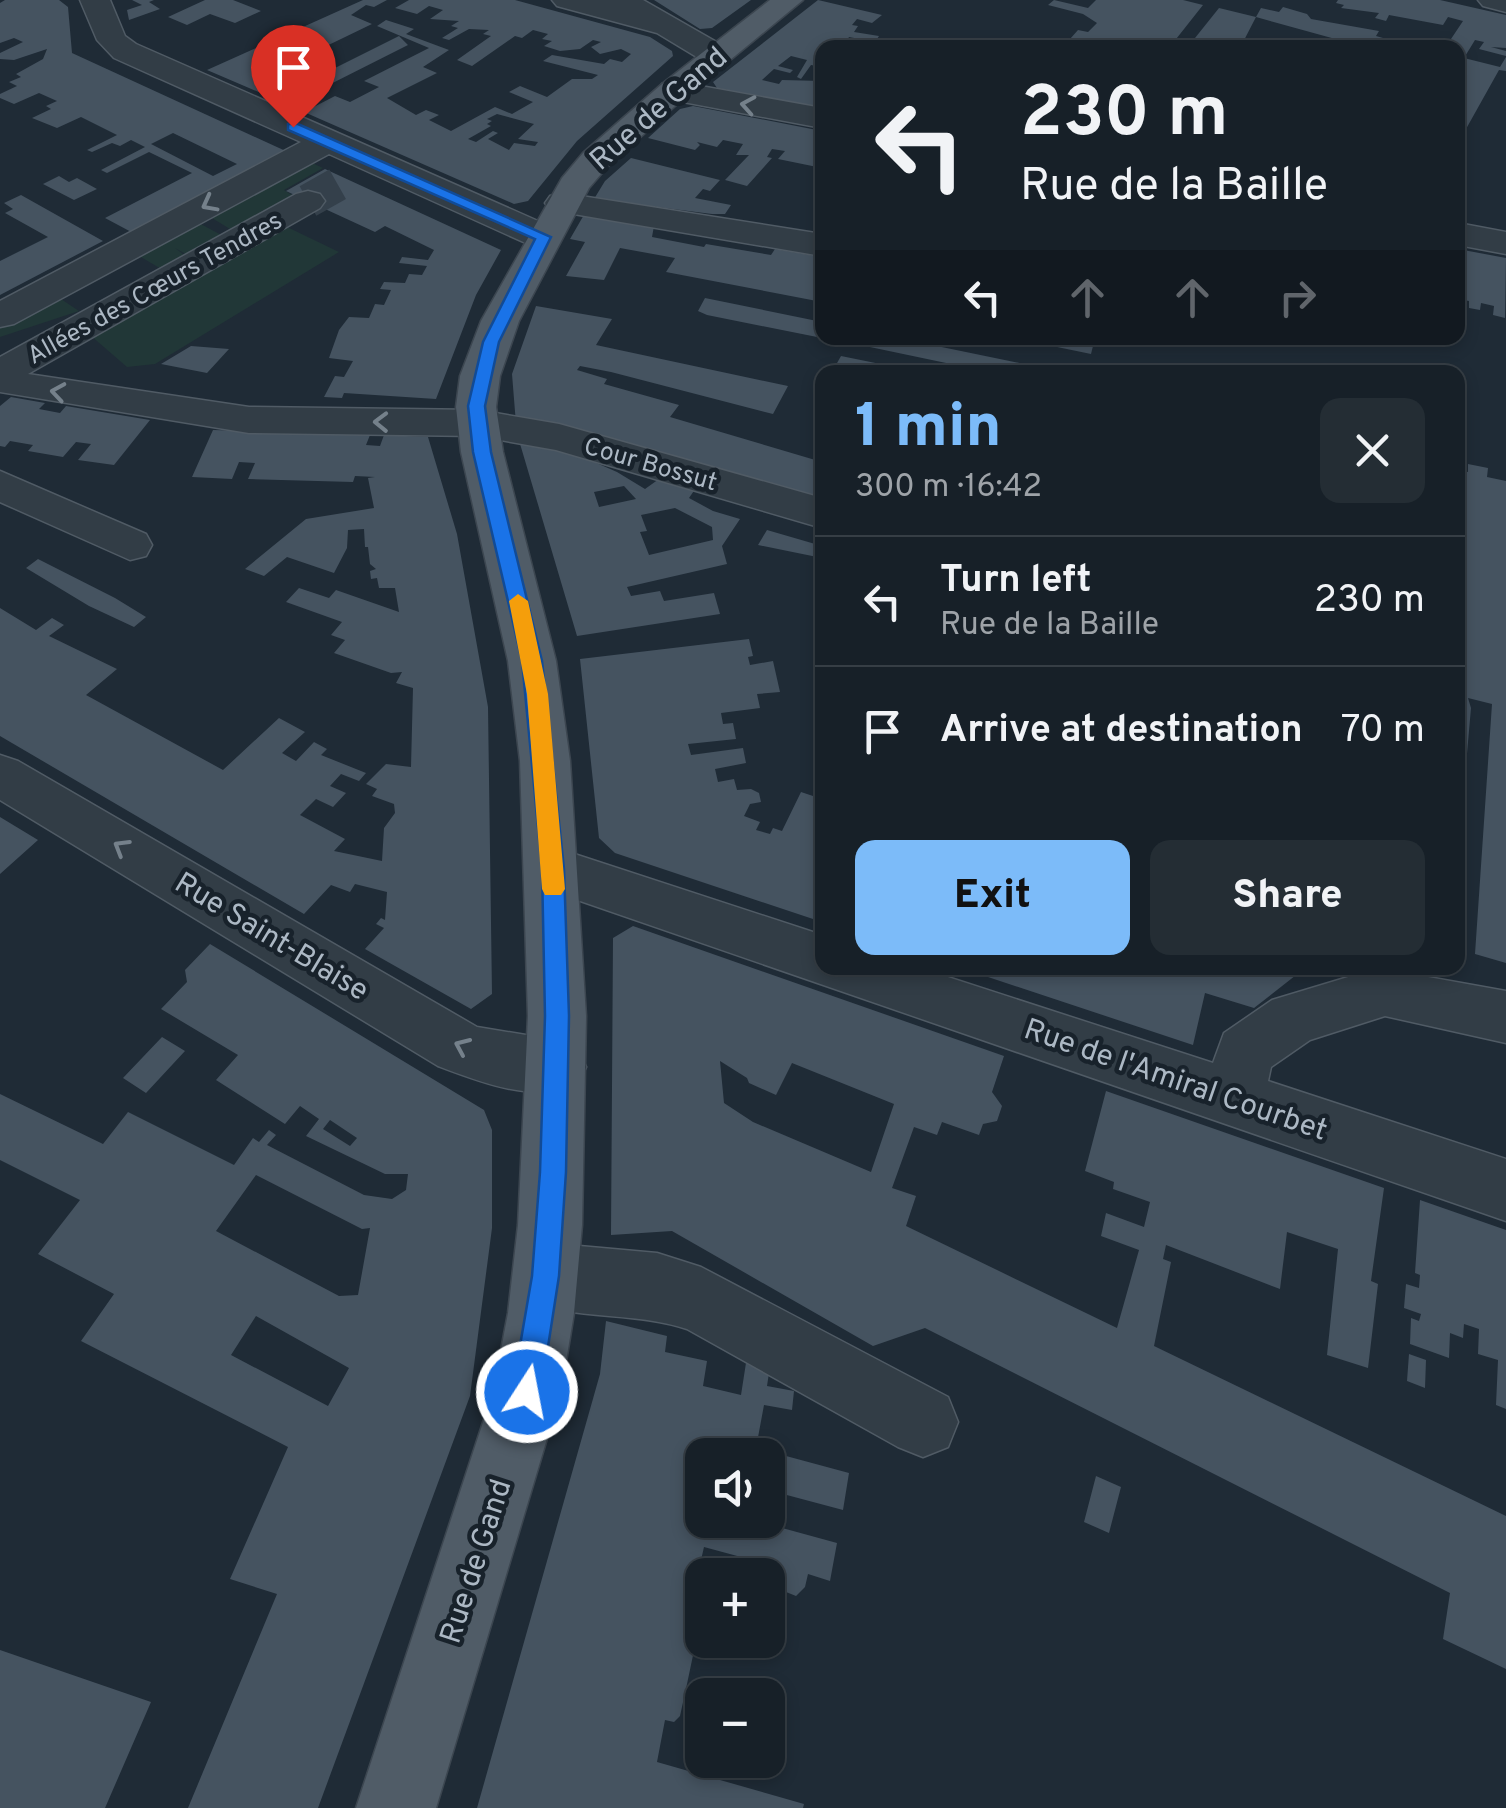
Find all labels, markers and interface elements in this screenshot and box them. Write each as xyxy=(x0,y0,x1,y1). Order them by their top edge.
pin xyxy=(251,25,336,128)
icon: arrive xyxy=(266,40,321,95)
street label: Rue de Gand xyxy=(583,40,736,180)
text: 230 m xyxy=(1020,72,1229,161)
icon: left xyxy=(855,80,985,210)
one-way arrow xyxy=(739,95,756,116)
text: Rue de la Baille xyxy=(1020,159,1328,216)
one-way arrow xyxy=(202,192,220,212)
street label: Allées des Cœurs Tendres xyxy=(22,206,289,373)
icon: left xyxy=(955,270,1010,325)
icon: ahead xyxy=(1060,270,1115,325)
icon: ahead xyxy=(1165,270,1220,325)
icon: right xyxy=(1270,270,1325,325)
one-way arrow xyxy=(50,382,66,403)
text: 1 min xyxy=(855,392,1002,468)
button: close xyxy=(1320,398,1425,503)
one-way arrow xyxy=(372,412,388,433)
street label: Cour Bossut xyxy=(580,432,721,500)
text: 300 m · 16:42 xyxy=(855,468,1042,508)
text: Turn left xyxy=(940,557,1092,606)
icon: left xyxy=(855,574,910,629)
text: 230 m xyxy=(1314,577,1425,626)
text: Rue de la Baille xyxy=(940,606,1159,646)
icon: arrive xyxy=(855,704,910,759)
text: Arrive at destination xyxy=(940,707,1303,756)
text: 70 m xyxy=(1341,707,1425,756)
one-way arrow xyxy=(114,840,132,859)
button: Exit xyxy=(855,840,1130,955)
button: Share xyxy=(1150,840,1425,955)
street label: Rue Saint-Blaise xyxy=(167,866,374,1011)
street label: Rue de l'Amiral Courbet xyxy=(1019,1012,1332,1151)
one-way arrow xyxy=(454,1039,472,1059)
position arrow xyxy=(475,1340,579,1444)
map controls xyxy=(685,1438,785,1778)
button: sound xyxy=(685,1438,785,1538)
street label: Rue de Gand xyxy=(433,1475,521,1649)
button: + xyxy=(685,1558,785,1658)
button: − xyxy=(685,1678,785,1778)

